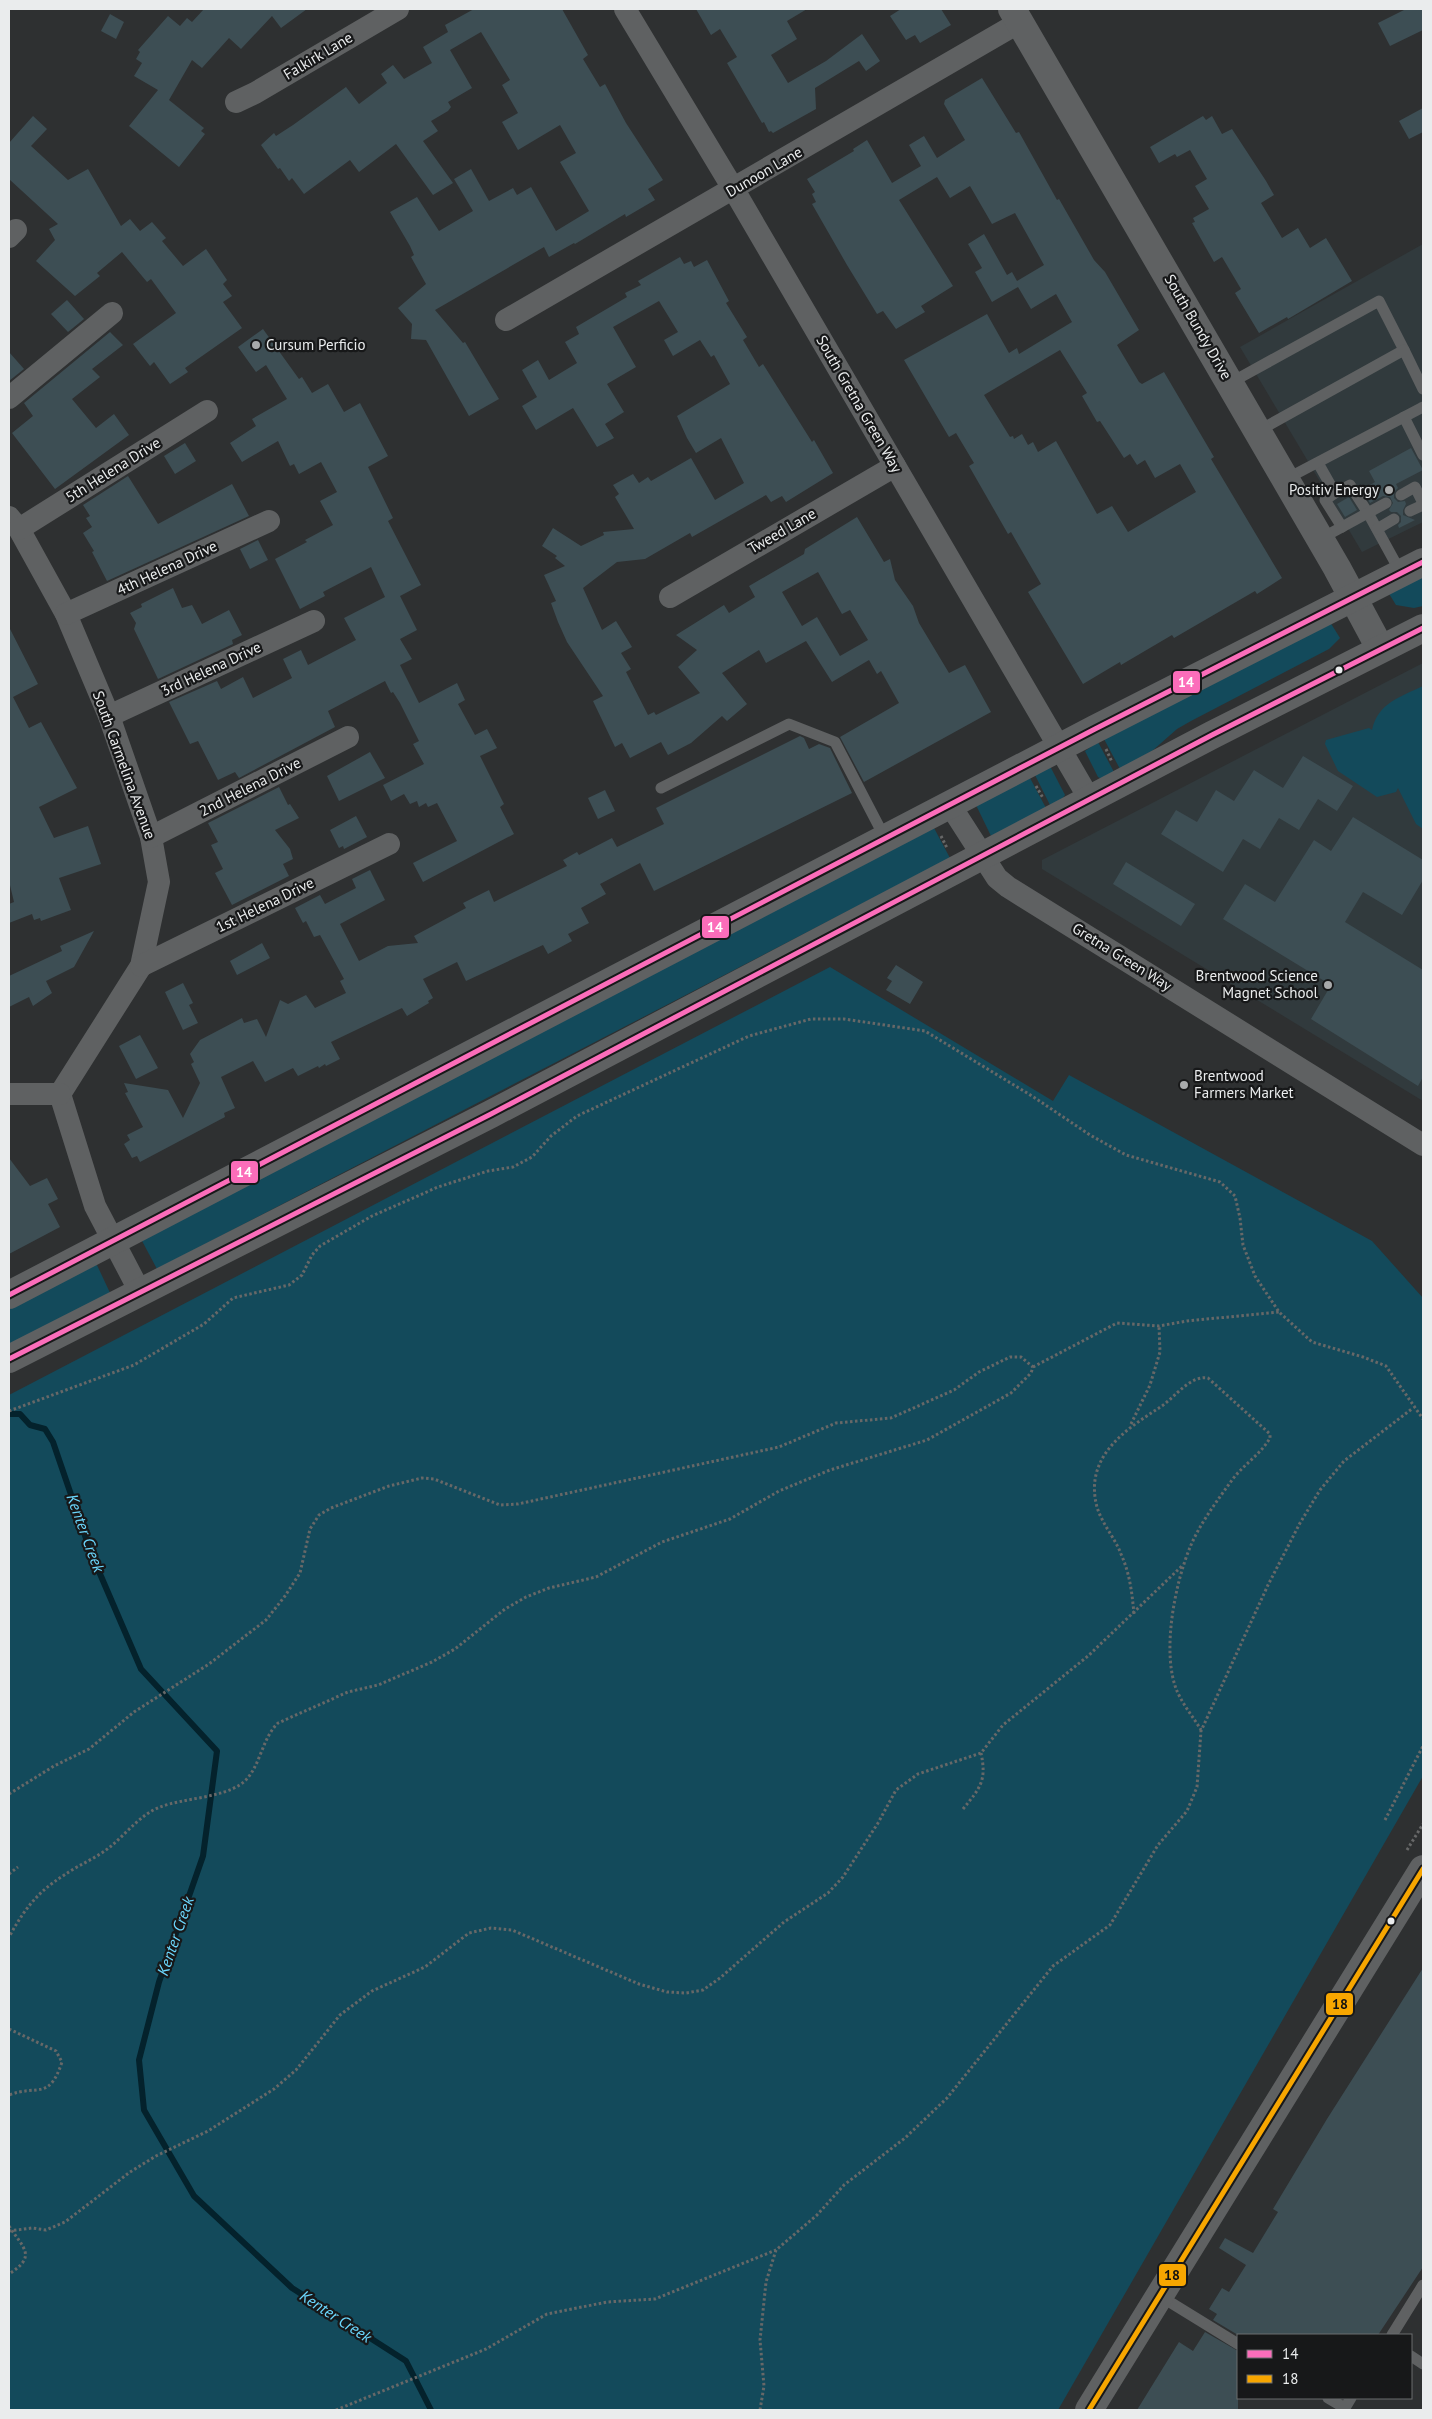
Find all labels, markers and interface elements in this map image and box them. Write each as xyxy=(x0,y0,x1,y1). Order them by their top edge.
street label: Falkirk Lane xyxy=(280,28,356,84)
street label: Dunoon Lane xyxy=(722,142,805,201)
street label: South Bundy Drive xyxy=(1161,271,1236,383)
street label: South Gretna Green Way xyxy=(812,332,907,476)
place label: Cursum Perficio xyxy=(266,335,366,354)
marker: Cursum Perficio xyxy=(250,339,262,351)
street label: 5th Helena Drive xyxy=(62,433,164,506)
place label: Positiv Energy xyxy=(1289,480,1379,499)
marker: Positiv Energy xyxy=(1383,484,1395,496)
street label: Tweed Lane xyxy=(744,504,819,558)
street label: 4th Helena Drive xyxy=(114,536,220,599)
street label: 3rd Helena Drive xyxy=(158,637,264,700)
unlabelled marker xyxy=(1334,665,1344,675)
line badge: 14 xyxy=(1172,670,1201,694)
text: 14 xyxy=(1178,673,1194,691)
street label: South Carmelina Avenue xyxy=(89,688,160,842)
street label: 2nd Helena Drive xyxy=(196,753,304,820)
street label: 1st Helena Drive xyxy=(213,873,317,936)
line badge: 14 xyxy=(701,915,730,939)
text: 14 xyxy=(707,918,723,936)
street label: Gretna Green Way xyxy=(1069,918,1176,995)
place label: Brentwood Science Magnet School xyxy=(1196,966,1319,1002)
marker: Brentwood Science Magnet School xyxy=(1322,979,1334,991)
place label: Brentwood Farmers Market xyxy=(1194,1066,1294,1102)
marker: Brentwood Farmers Market xyxy=(1178,1079,1190,1091)
line badge: 14 xyxy=(230,1160,259,1184)
text: 14 xyxy=(236,1163,252,1181)
water label: Kenter Creek xyxy=(63,1491,110,1576)
water label: Kenter Creek xyxy=(152,1893,198,1978)
unlabelled marker xyxy=(1386,1916,1396,1926)
line badge: 18 xyxy=(1325,1992,1354,2016)
text: 18 xyxy=(1332,1995,1348,2013)
line badge: 18 xyxy=(1158,2263,1187,2287)
text: 18 xyxy=(1164,2266,1180,2284)
water label: Kenter Creek xyxy=(296,2285,376,2347)
legend xyxy=(1237,2334,1412,2399)
text: 14 xyxy=(1282,2344,1298,2363)
text: 18 xyxy=(1282,2369,1298,2388)

